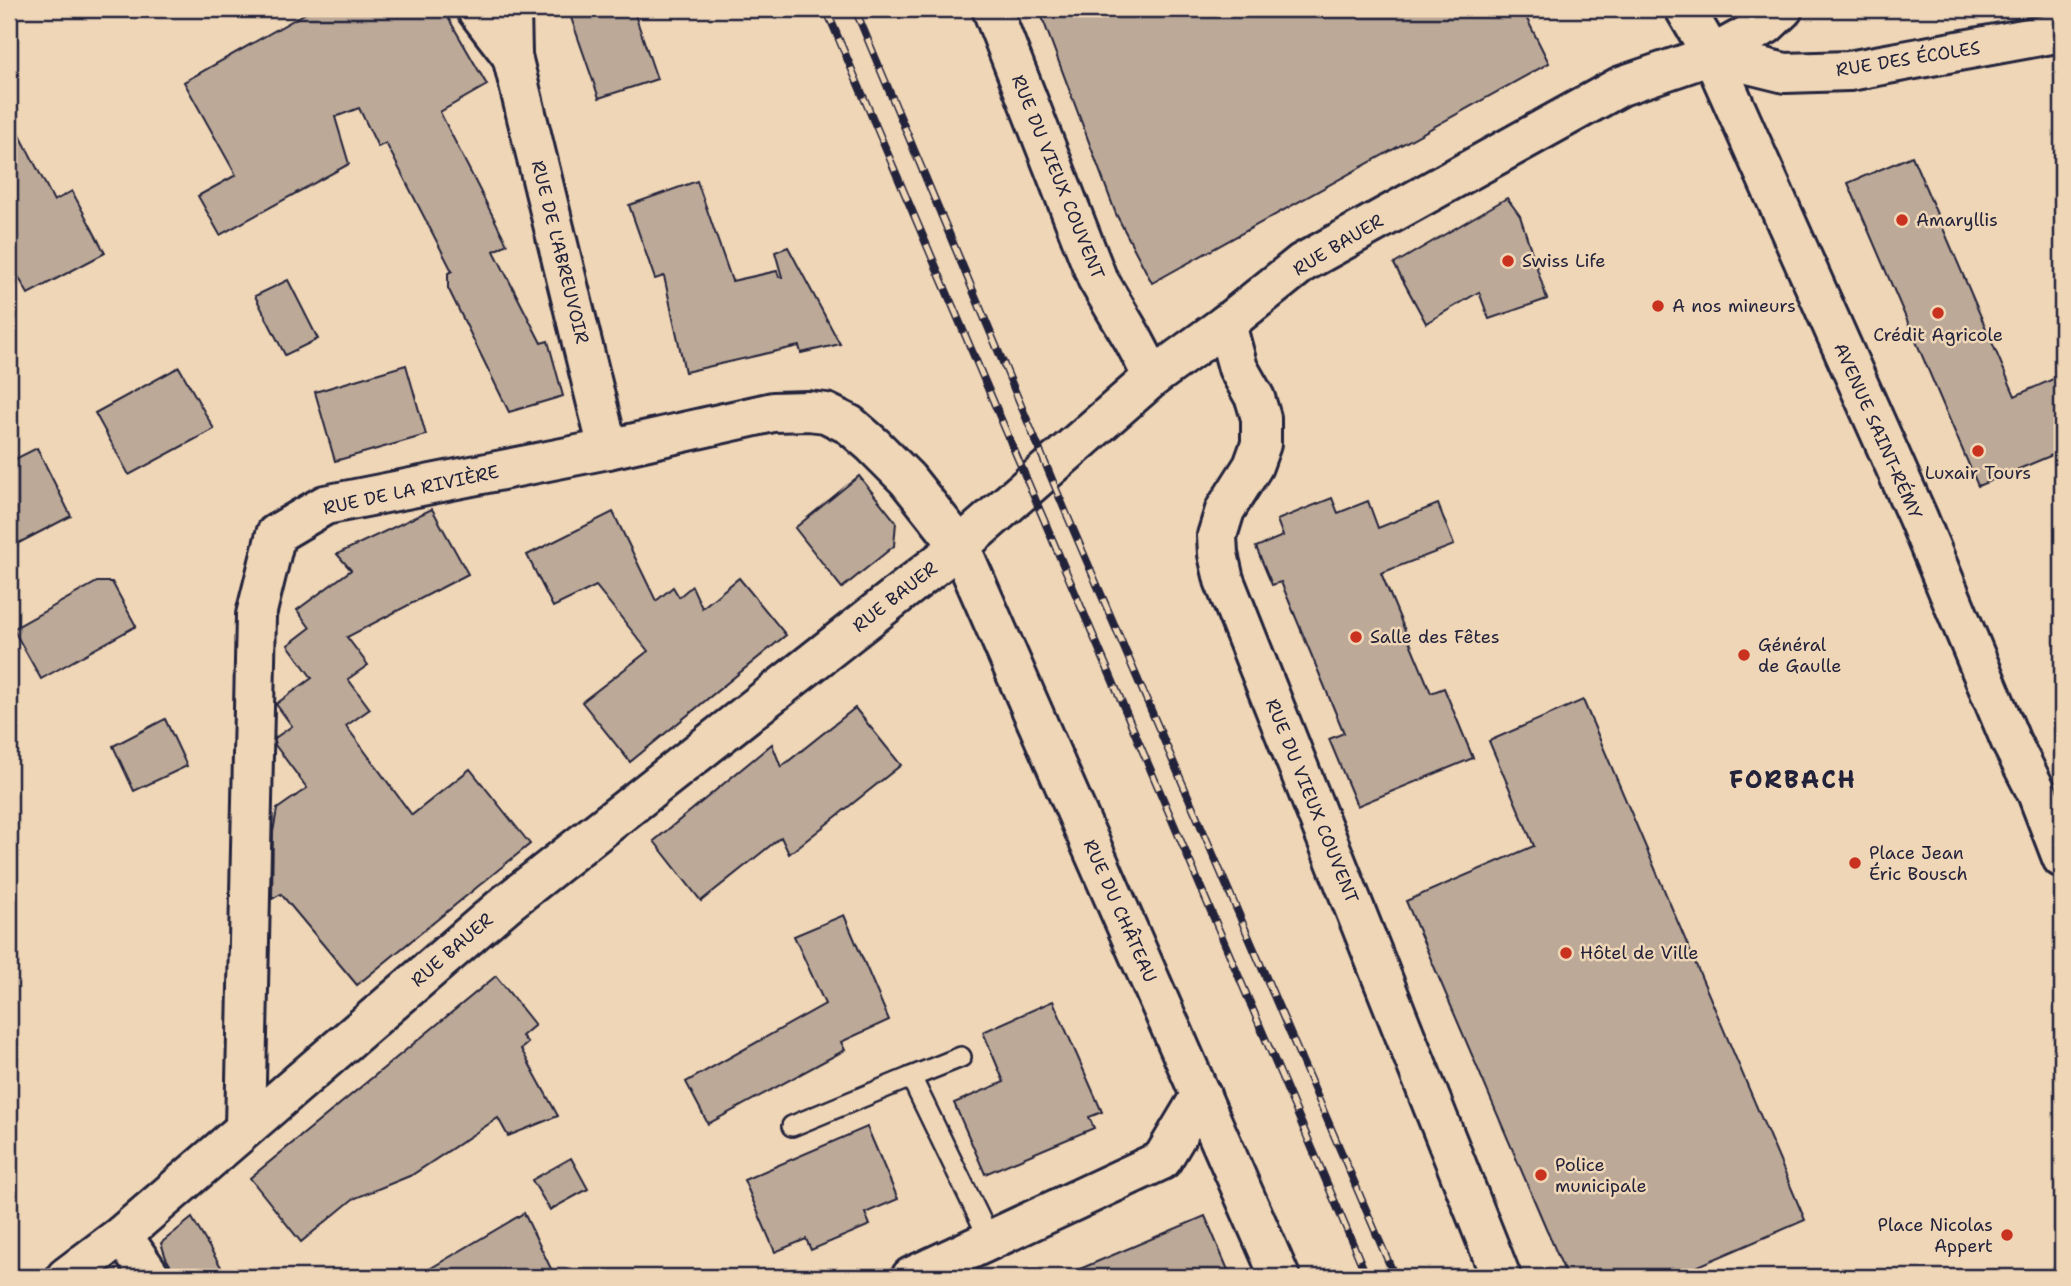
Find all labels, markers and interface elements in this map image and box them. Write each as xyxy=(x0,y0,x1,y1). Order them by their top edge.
street label: RUE DES ÉCOLES xyxy=(1834,36,1982,82)
street label: RUE DU VIEUX COUVENT xyxy=(1006,71,1110,283)
street label: RUE DE L'ABREUVOIR xyxy=(526,158,594,346)
place label: Amaryllis xyxy=(1916,208,1998,232)
street label: RUE BAUER xyxy=(1288,209,1388,281)
marker: Amaryllis xyxy=(1894,212,1910,228)
place label: Swiss Life xyxy=(1522,249,1605,273)
marker: Swiss Life xyxy=(1500,253,1516,269)
place label: A nos mineurs xyxy=(1672,294,1796,318)
marker: A nos mineurs xyxy=(1650,298,1666,314)
marker: Crédit Agricole xyxy=(1930,305,1946,321)
place label: Crédit Agricole xyxy=(1873,323,2003,347)
street label: AVENUE SAINT-RÉMY xyxy=(1828,339,1928,523)
marker: Luxair Tours xyxy=(1970,443,1986,459)
street label: RUE DE LA RIVIÈRE xyxy=(321,460,501,520)
place label: Luxair Tours xyxy=(1925,461,2031,485)
street label: RUE BAUER xyxy=(848,556,942,638)
place label: Salle des Fêtes xyxy=(1370,625,1500,649)
marker: Salle des Fêtes xyxy=(1348,629,1364,645)
place label: Général de Gaulle xyxy=(1758,633,1842,678)
marker: Général de Gaulle xyxy=(1736,647,1752,663)
street label: RUE DU VIEUX COUVENT xyxy=(1260,695,1364,907)
district label: FORBACH xyxy=(1729,764,1857,796)
street label: RUE DU CHÂTEAU xyxy=(1078,836,1162,986)
place label: Place Jean Éric Bousch xyxy=(1869,841,1968,886)
marker: Place Jean Éric Bousch xyxy=(1847,855,1863,871)
street label: RUE BAUER xyxy=(406,908,498,992)
place label: Hôtel de Ville xyxy=(1580,941,1699,965)
marker: Hôtel de Ville xyxy=(1558,945,1574,961)
place label: Police municipale xyxy=(1555,1153,1647,1198)
marker: Police municipale xyxy=(1533,1167,1549,1183)
place label: Place Nicolas Appert xyxy=(1877,1213,1993,1258)
marker: Place Nicolas Appert xyxy=(1999,1227,2015,1243)

